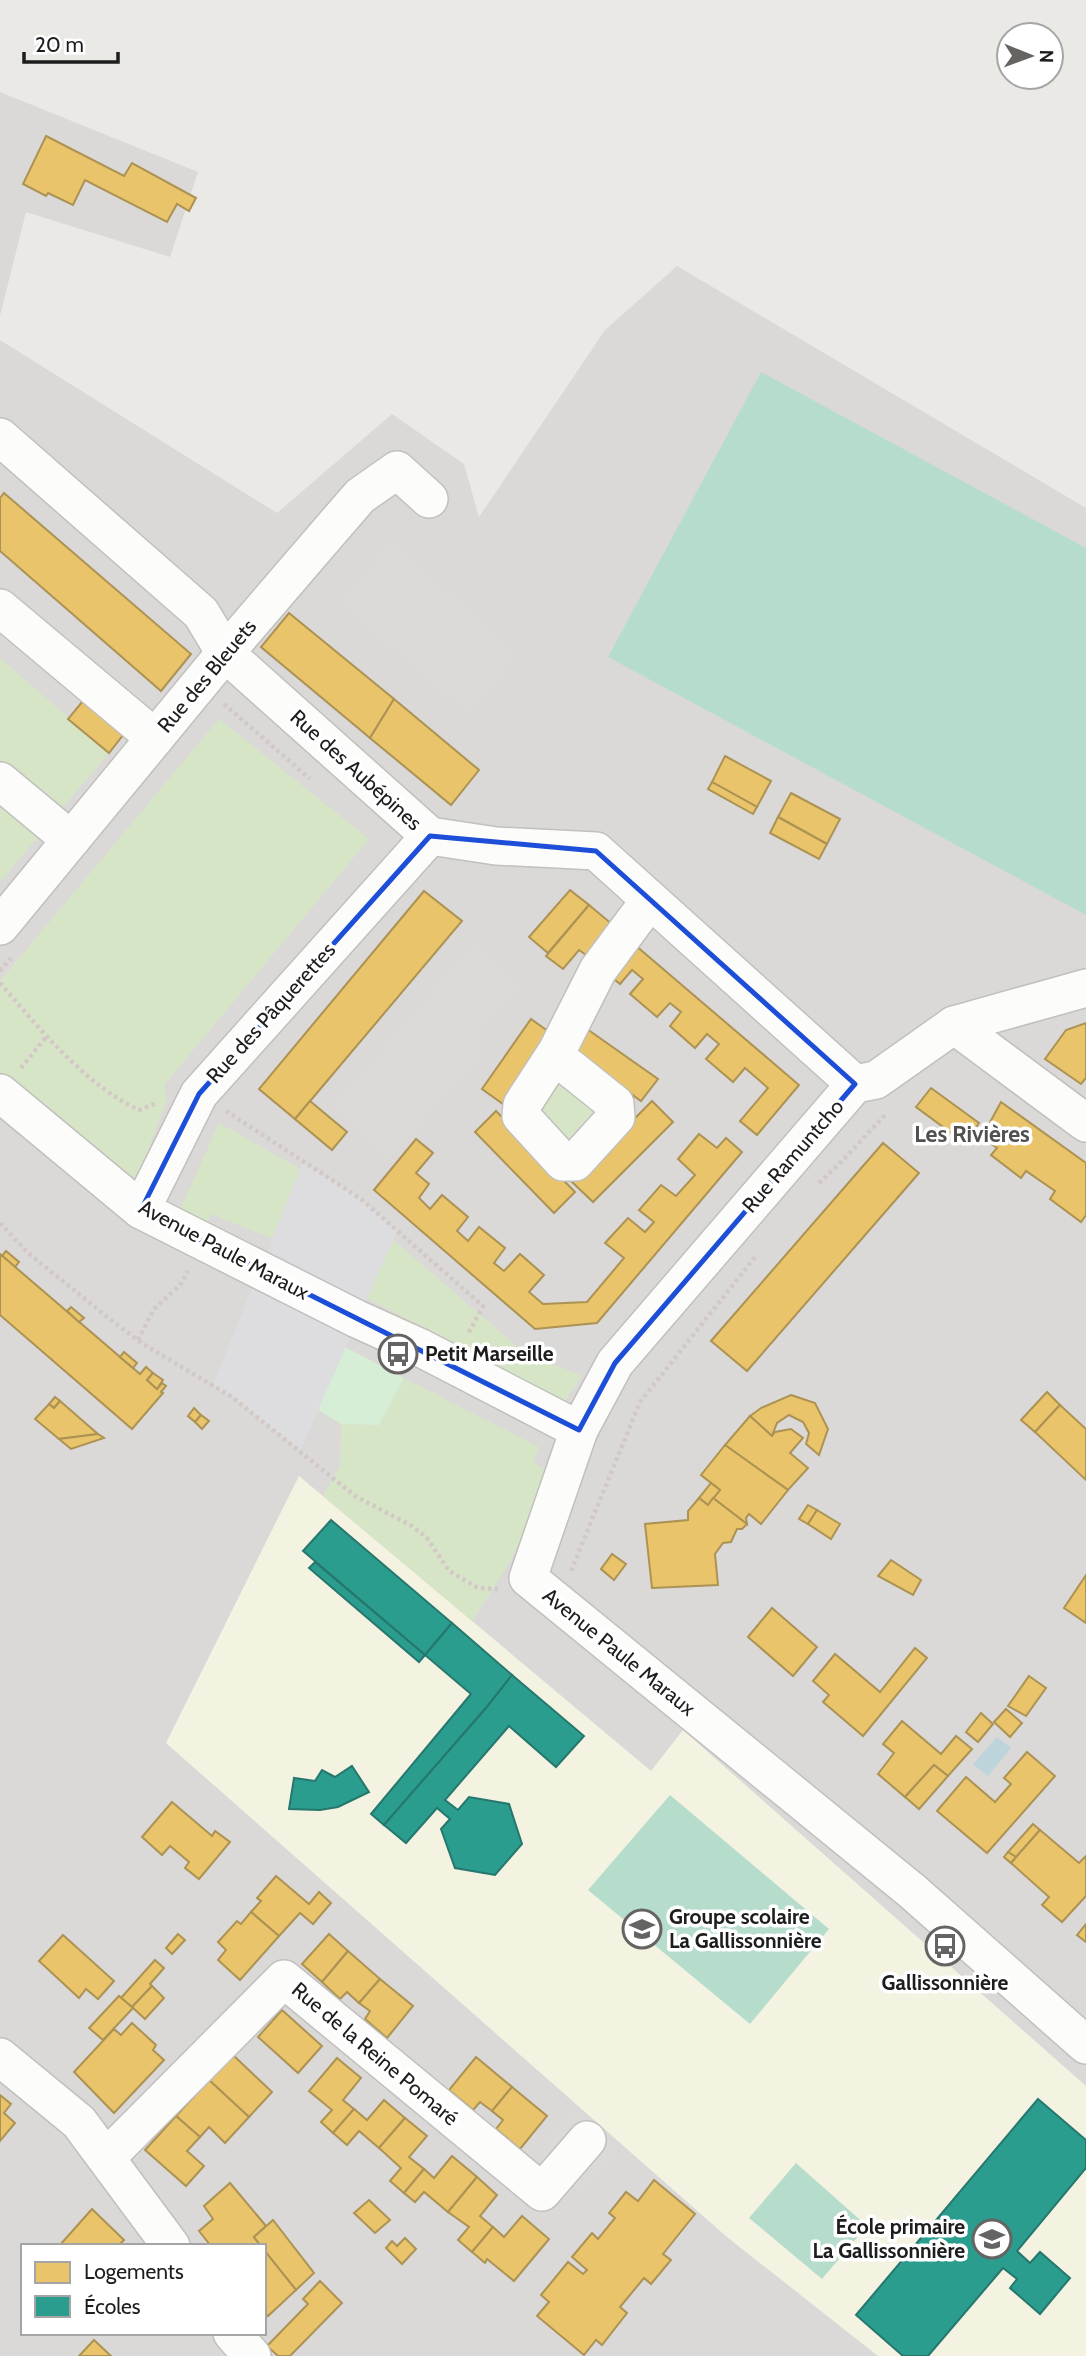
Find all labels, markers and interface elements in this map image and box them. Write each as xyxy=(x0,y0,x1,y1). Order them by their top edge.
scale bar xyxy=(24,21,119,65)
north arrow xyxy=(995,21,1065,91)
text: 20 m xyxy=(35,32,84,57)
text: N xyxy=(1035,49,1058,63)
street label: Rue des Bleuets xyxy=(152,614,261,737)
street label: Rue des Aubépines xyxy=(285,704,427,835)
street label: Rue des Pâquerettes xyxy=(201,937,341,1088)
street label: Rue Ramuntcho xyxy=(737,1094,849,1217)
district label: Les Rivières xyxy=(914,1120,1030,1148)
street label: Avenue Paule Maraux xyxy=(135,1194,314,1305)
bus stop icon: Petit Marseille xyxy=(377,1333,419,1375)
place label: Petit Marseille xyxy=(425,1341,554,1366)
street label: Avenue Paule Maraux xyxy=(538,1582,701,1721)
place label: Groupe scolaire La Gallissonnière xyxy=(669,1904,822,1953)
school or university icon: Groupe scolaire La Gallissonnière xyxy=(621,1908,663,1950)
bus stop icon: Gallissonnière xyxy=(924,1925,966,1967)
place label: Gallissonnière xyxy=(882,1970,1009,1995)
street label: Rue de la Reine Pomaré xyxy=(287,1977,464,2131)
place label: École primaire La Gallissonnière xyxy=(812,2214,965,2263)
school or university icon: École primaire La Gallissonnière xyxy=(971,2218,1013,2260)
legend xyxy=(21,2244,266,2335)
text: Logements xyxy=(84,2259,184,2284)
text: Écoles xyxy=(84,2294,141,2319)

